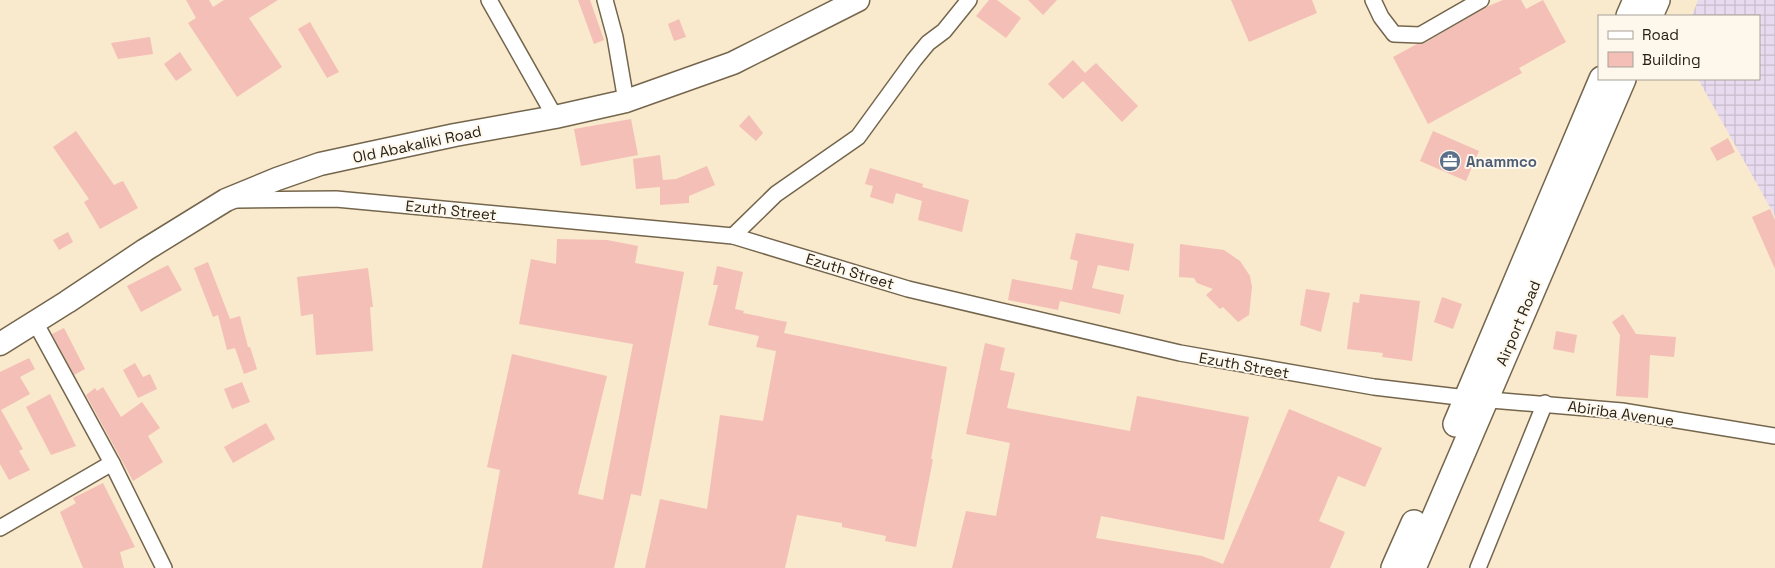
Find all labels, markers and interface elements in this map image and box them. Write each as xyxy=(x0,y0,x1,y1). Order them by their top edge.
legend xyxy=(1598,15,1760,80)
text: Road xyxy=(1642,25,1679,44)
text: Building xyxy=(1642,50,1701,69)
street label: Old Abakaliki Road xyxy=(351,121,483,167)
office icon: Anammco xyxy=(1438,149,1462,173)
place label: Anammco xyxy=(1466,152,1537,171)
street label: Ezuth Street xyxy=(405,196,497,224)
street label: Ezuth Street xyxy=(804,249,896,293)
street label: Airport Road xyxy=(1491,277,1545,369)
street label: Ezuth Street xyxy=(1197,348,1291,382)
street label: Abiriba Avenue xyxy=(1567,396,1675,430)

